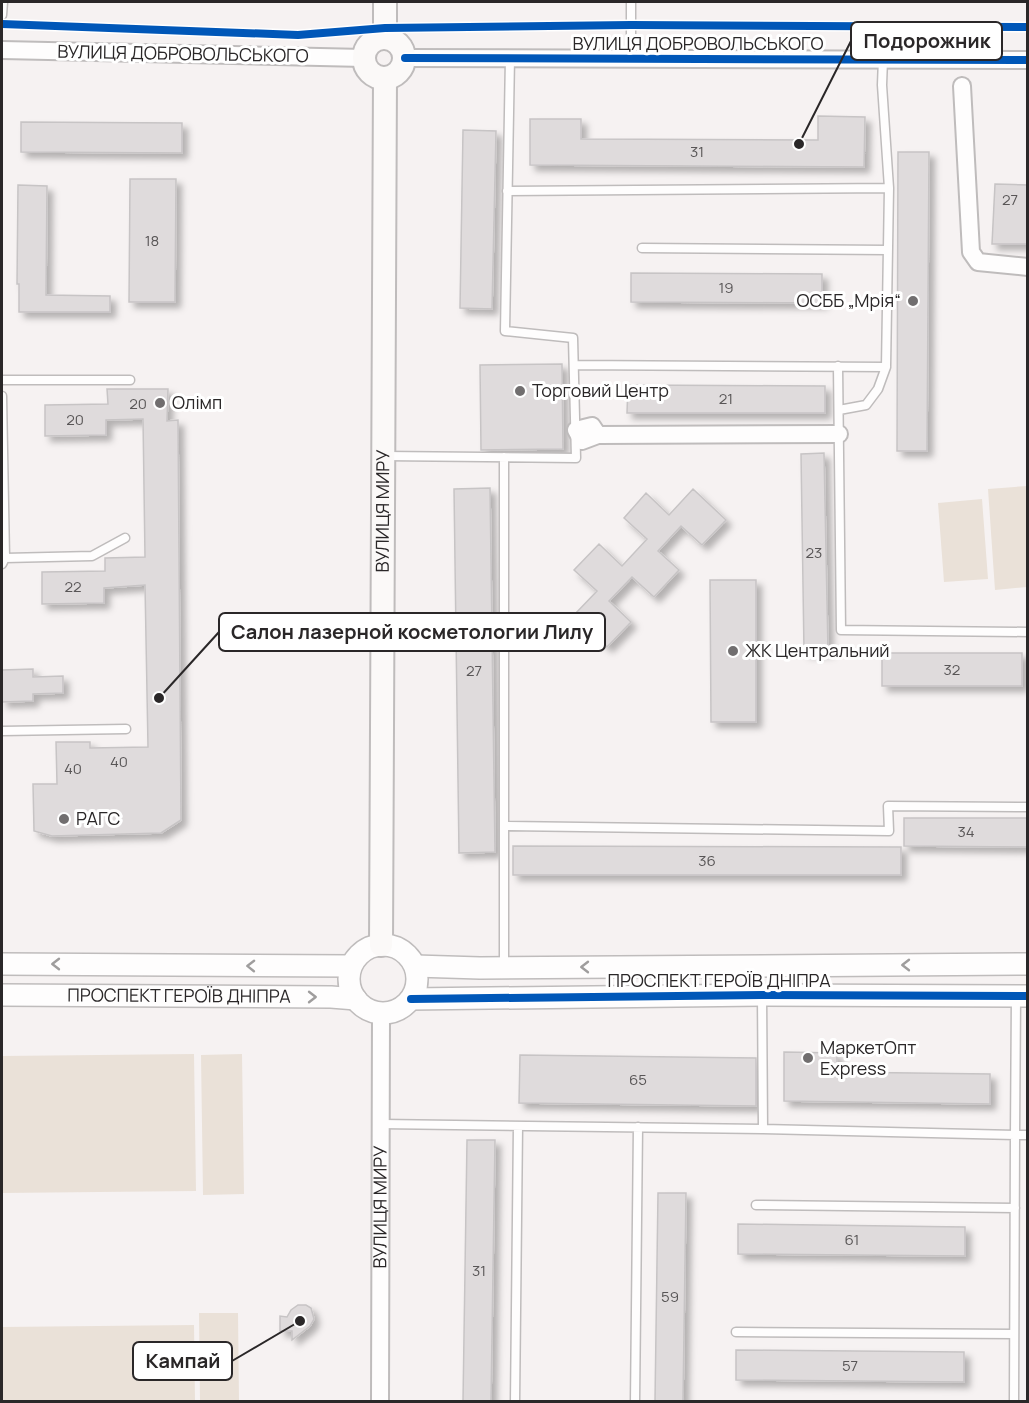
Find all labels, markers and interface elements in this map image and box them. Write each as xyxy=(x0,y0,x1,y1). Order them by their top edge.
callout: Подорожник xyxy=(851,22,1002,60)
text: Подорожник xyxy=(864,27,992,54)
street label: ВУЛИЦЯ ДОБРОВОЛЬСЬКОГО xyxy=(572,31,824,55)
street label: ВУЛИЦЯ ДОБРОВОЛЬСЬКОГО xyxy=(57,39,309,67)
house number: 31 xyxy=(690,141,704,162)
house number: 27 xyxy=(1002,189,1018,210)
house number: 18 xyxy=(145,230,159,251)
house number: 19 xyxy=(718,277,734,298)
place label: ОСББ „Мрія“ xyxy=(796,288,901,312)
marker: ОСББ „Мрія“ xyxy=(906,294,920,308)
place label: Торговий Центр xyxy=(532,378,669,402)
marker: Торговий Центр xyxy=(513,384,527,398)
house number: 21 xyxy=(719,388,733,409)
place label: Олімп xyxy=(172,390,222,414)
house number: 20 xyxy=(129,393,147,414)
marker: Олімп xyxy=(153,396,167,410)
house number: 20 xyxy=(66,409,84,430)
street label: ВУЛИЦЯ МИРУ xyxy=(370,450,394,572)
house number: 23 xyxy=(806,542,822,563)
house number: 22 xyxy=(64,576,82,597)
callout: Салон лазерной косметологии Лилу xyxy=(219,613,605,651)
text: Салон лазерной косметологии Лилу xyxy=(231,618,594,645)
place label: ЖК Центральний xyxy=(745,638,890,662)
marker: ЖК Центральний xyxy=(726,644,740,658)
house number: 32 xyxy=(944,659,960,680)
house number: 27 xyxy=(466,660,482,681)
house number: 40 xyxy=(110,751,128,772)
house number: 40 xyxy=(64,758,82,779)
place label: РАГС xyxy=(76,806,120,830)
marker: РАГС xyxy=(57,812,71,826)
house number: 34 xyxy=(957,821,975,842)
house number: 36 xyxy=(698,850,716,871)
one-way arrow xyxy=(51,958,60,970)
one-way arrow xyxy=(902,959,911,971)
one-way arrow xyxy=(246,960,255,972)
one-way arrow xyxy=(581,961,590,973)
street label: ПРОСПЕКТ ГЕРОЇВ ДНІПРА xyxy=(607,968,831,992)
street label: ПРОСПЕКТ ГЕРОЇВ ДНІПРА xyxy=(67,982,291,1008)
one-way arrow xyxy=(307,991,316,1003)
place label: МаркетОпт Express xyxy=(820,1035,916,1080)
marker: МаркетОпт Express xyxy=(801,1051,815,1065)
house number: 65 xyxy=(629,1069,647,1090)
street label: ВУЛИЦЯ МИРУ xyxy=(367,1146,392,1268)
house number: 61 xyxy=(845,1229,859,1250)
house number: 31 xyxy=(472,1260,486,1281)
house number: 59 xyxy=(661,1286,679,1307)
callout: Кампай xyxy=(133,1342,232,1380)
text: Кампай xyxy=(146,1347,220,1374)
house number: 57 xyxy=(842,1355,858,1376)

